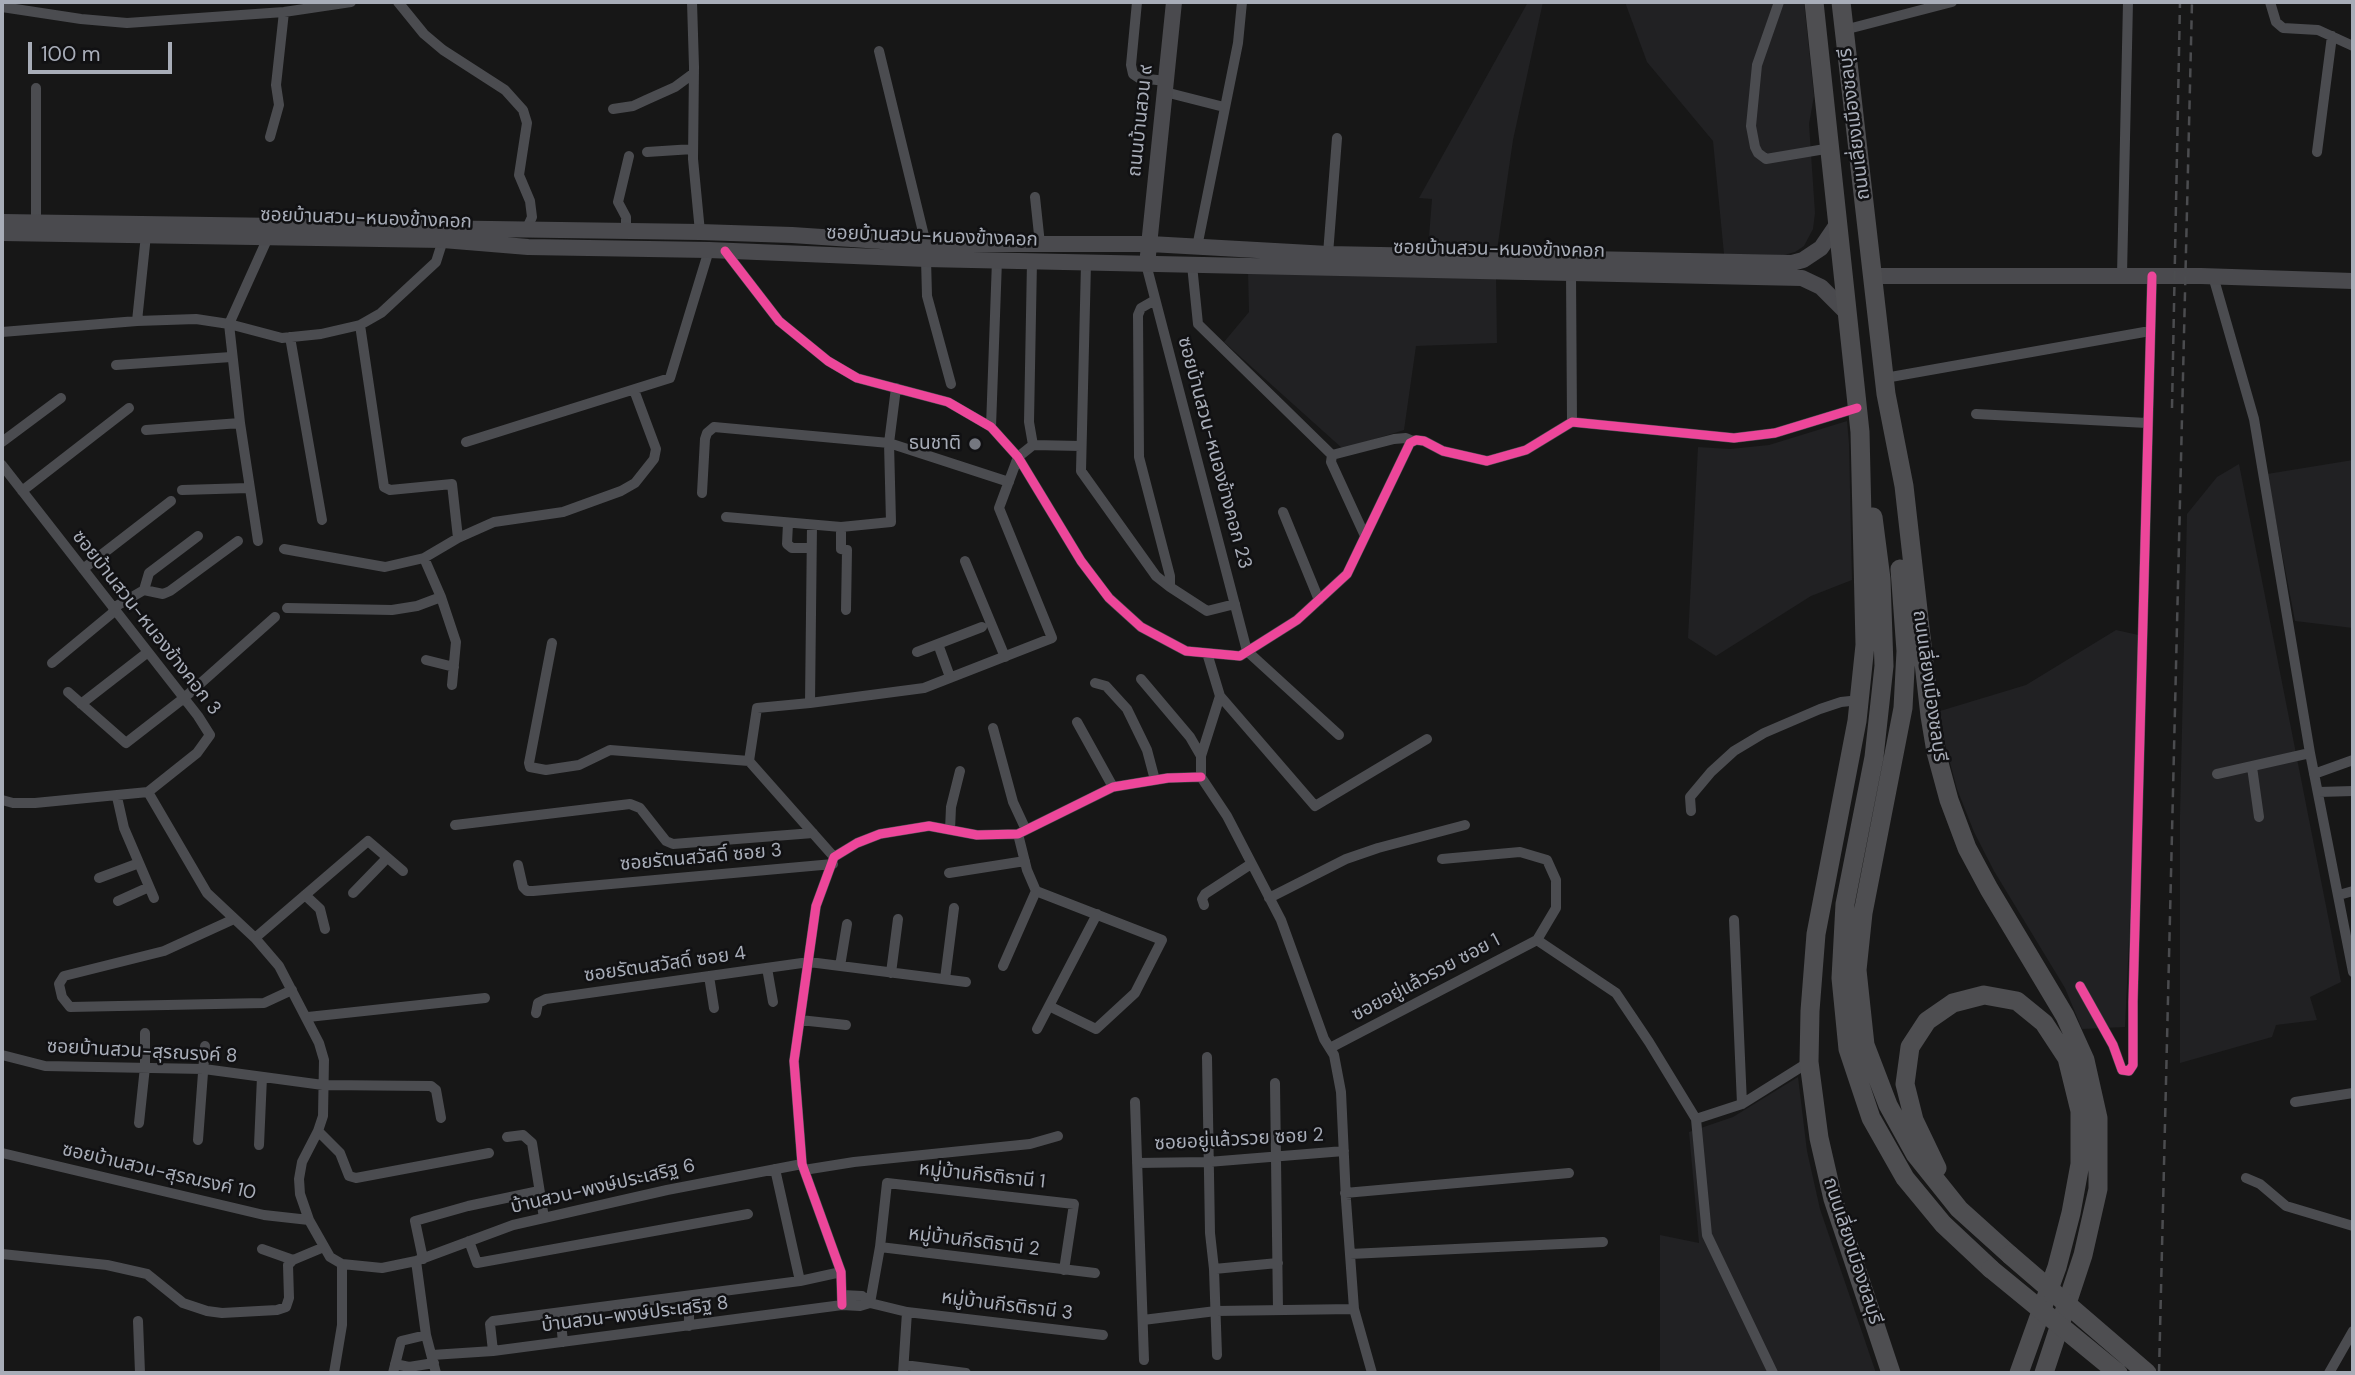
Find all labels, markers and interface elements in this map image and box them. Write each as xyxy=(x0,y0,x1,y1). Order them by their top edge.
scale bar xyxy=(32,28,175,72)
text: 100 m xyxy=(41,40,101,68)
street label: ถนนเลี่ยงเมืองชลบุรี xyxy=(1834,47,1876,201)
street label: ถนนบ้านสวน ๙ xyxy=(1124,64,1158,178)
street label: ซอยบ้านสวน-หนองข้างคอก xyxy=(260,204,472,234)
street label: ซอยบ้านสวน-หนองข้างคอก xyxy=(826,222,1038,252)
street label: ซอยบ้านสวน-หนองข้างคอก xyxy=(1393,237,1605,263)
street label: ซอยบ้านสวน-หนองข้างคอก 23 xyxy=(1172,335,1256,571)
place label: ธนชาติ xyxy=(909,433,961,455)
marker: ธนชาติ xyxy=(967,436,983,452)
street label: ซอยบ้านสวน-หนองข้างคอก 3 xyxy=(67,526,225,720)
street label: ถนนเลี่ยงเมืองชลบุรี xyxy=(1907,609,1951,763)
street label: ซอยรัตนสวัสดิ์ ซอย 3 xyxy=(619,840,783,876)
street label: ซอยอยู่แล้วรวย ซอย 1 xyxy=(1348,929,1504,1027)
street label: ซอยรัตนสวัสดิ์ ซอย 4 xyxy=(583,942,747,988)
street label: ซอยบ้านสวน-สุรณรงค์ 8 xyxy=(46,1036,238,1068)
street label: ซอยอยู่แล้วรวย ซอย 2 xyxy=(1154,1124,1324,1156)
street label: ซอยบ้านสวน-สุรณรงค์ 10 xyxy=(60,1139,258,1205)
street label: บ้านสวน-พงษ์ประเสริฐ 6 xyxy=(509,1155,697,1219)
street label: หมู่บ้านกีรติธานี 1 xyxy=(918,1158,1046,1194)
street label: ถนนเลี่ยงเมืองชลบุรี xyxy=(1818,1175,1886,1327)
street label: หมู่บ้านกีรติธานี 2 xyxy=(907,1223,1041,1261)
street label: หมู่บ้านกีรติธานี 3 xyxy=(940,1287,1074,1325)
street label: บ้านสวน-พงษ์ประเสริฐ 8 xyxy=(540,1292,730,1338)

